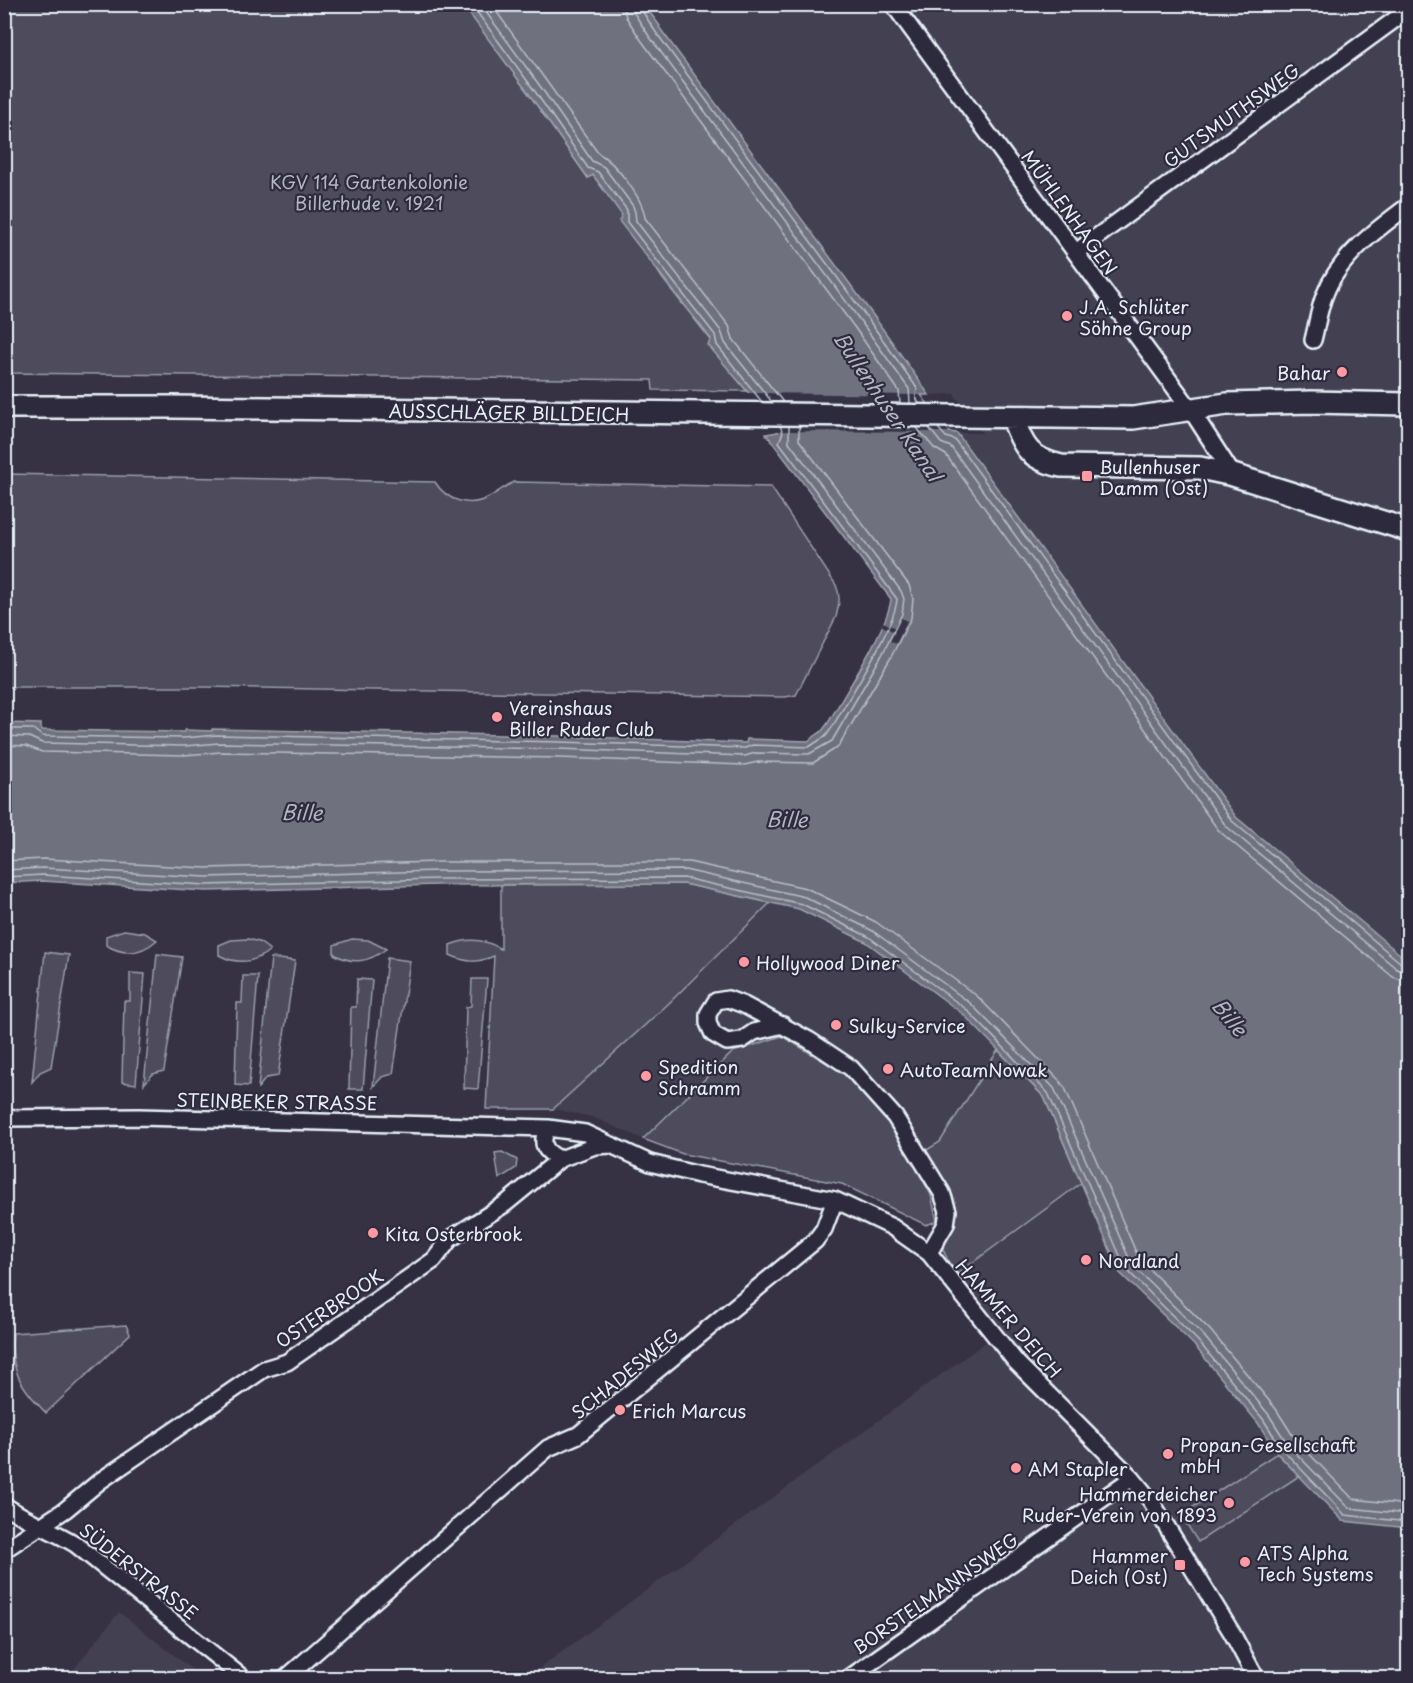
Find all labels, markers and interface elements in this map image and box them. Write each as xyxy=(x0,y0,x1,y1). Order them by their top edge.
street label: GUTSMUTHSWEG xyxy=(1157,56,1305,174)
street label: MÜHLENHAGEN xyxy=(1016,144,1124,280)
park label: KGV 114 Gartenkolonie Billerhude v. 1921 xyxy=(270,168,468,216)
place label: J.A. Schlüter Söhne Group xyxy=(1079,293,1192,341)
marker: J.A. Schlüter Söhne Group xyxy=(1060,309,1074,323)
water label: Bullenhuser Kanal xyxy=(827,325,951,490)
place label: Bahar xyxy=(1277,359,1331,386)
marker: Bahar xyxy=(1335,365,1349,379)
street label: AUSSCHLÄGER BILLDEICH xyxy=(388,396,630,428)
place label: Bullenhuser Damm (Ost) xyxy=(1099,453,1208,501)
marker: Bullenhuser Damm (Ost) xyxy=(1080,469,1094,483)
place label: Vereinshaus Biller Ruder Club xyxy=(509,694,654,742)
marker: Vereinshaus Biller Ruder Club xyxy=(490,710,504,724)
water label: Bille xyxy=(281,797,324,827)
water label: Bille xyxy=(766,804,809,834)
place label: Hollywood Diner xyxy=(756,949,900,976)
marker: Hollywood Diner xyxy=(737,955,751,969)
water label: Bille xyxy=(1205,992,1255,1043)
place label: Sulky-Service xyxy=(848,1012,966,1039)
marker: Sulky-Service xyxy=(829,1018,843,1032)
place label: Spedition Schramm xyxy=(658,1053,741,1101)
place label: AutoTeamNowak xyxy=(900,1056,1047,1083)
marker: AutoTeamNowak xyxy=(881,1062,895,1076)
marker: Spedition Schramm xyxy=(639,1069,653,1083)
street label: STEINBEKER STRASSE xyxy=(176,1086,378,1116)
place label: Kita Osterbrook xyxy=(385,1220,523,1247)
marker: Kita Osterbrook xyxy=(366,1226,380,1240)
place label: Nordland xyxy=(1098,1247,1179,1274)
street label: HAMMER DEICH xyxy=(950,1253,1068,1383)
marker: Nordland xyxy=(1079,1253,1093,1267)
street label: OSTERBROOK xyxy=(270,1262,388,1354)
street label: SCHADESWEG xyxy=(565,1321,685,1425)
place label: Erich Marcus xyxy=(632,1397,746,1424)
marker: Erich Marcus xyxy=(613,1403,627,1417)
place label: Propan-Gesellschaft mbH xyxy=(1180,1431,1356,1479)
marker: Propan-Gesellschaft mbH xyxy=(1161,1447,1175,1461)
place label: AM Stapler xyxy=(1028,1455,1128,1482)
marker: AM Stapler xyxy=(1009,1461,1023,1475)
place label: Hammerdeicher Ruder-Verein von 1893 xyxy=(1022,1480,1218,1528)
marker: Hammerdeicher Ruder-Verein von 1893 xyxy=(1222,1496,1236,1510)
street label: SÜDERSTRASSE xyxy=(74,1516,204,1626)
street label: BORSTELMANNSWEG xyxy=(847,1525,1024,1661)
place label: ATS Alpha Tech Systems xyxy=(1257,1539,1373,1587)
place label: Hammer Deich (Ost) xyxy=(1070,1542,1169,1590)
marker: ATS Alpha Tech Systems xyxy=(1238,1555,1252,1569)
marker: Hammer Deich (Ost) xyxy=(1173,1558,1187,1572)

